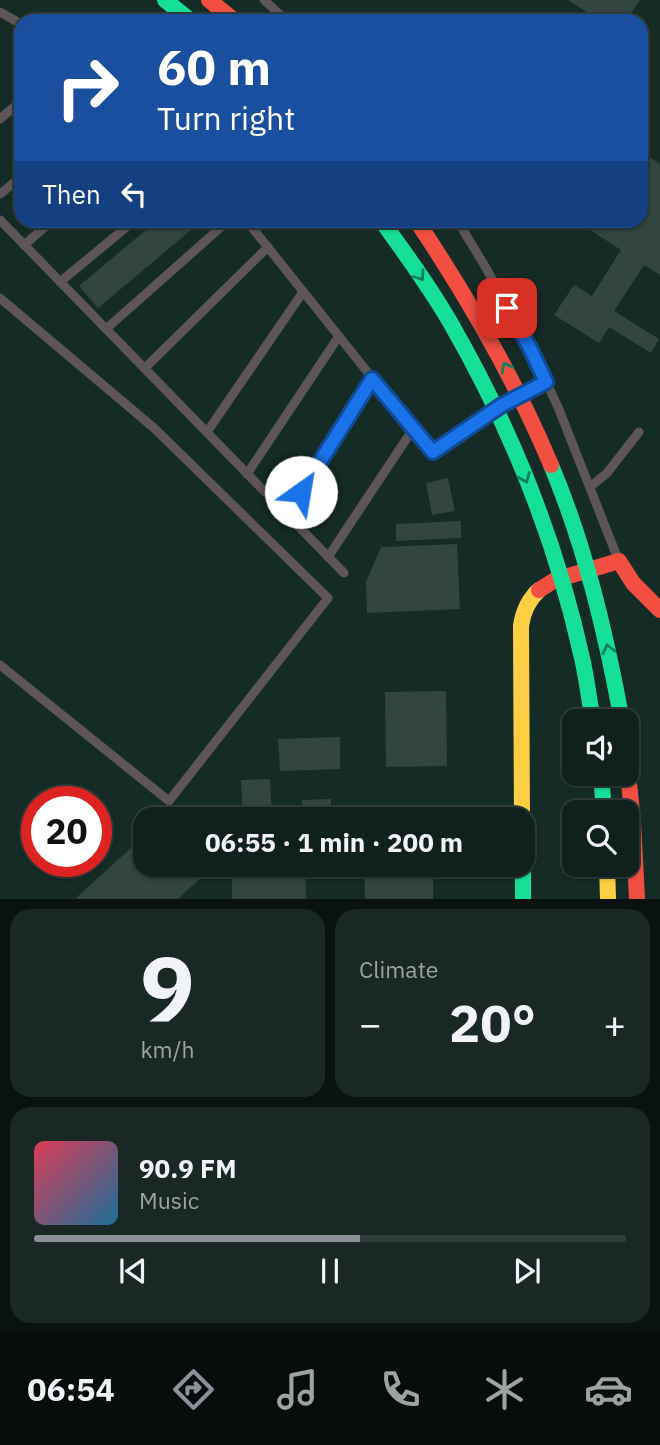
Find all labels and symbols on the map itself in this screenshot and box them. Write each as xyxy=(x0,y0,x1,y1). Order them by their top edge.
one-way arrow xyxy=(412,268,425,281)
pin xyxy=(477,278,537,338)
one-way arrow xyxy=(501,362,514,374)
position arrow xyxy=(264,455,338,529)
one-way arrow xyxy=(517,471,531,483)
one-way arrow xyxy=(602,643,616,655)
speed limit sign: 20 xyxy=(21,786,112,877)

